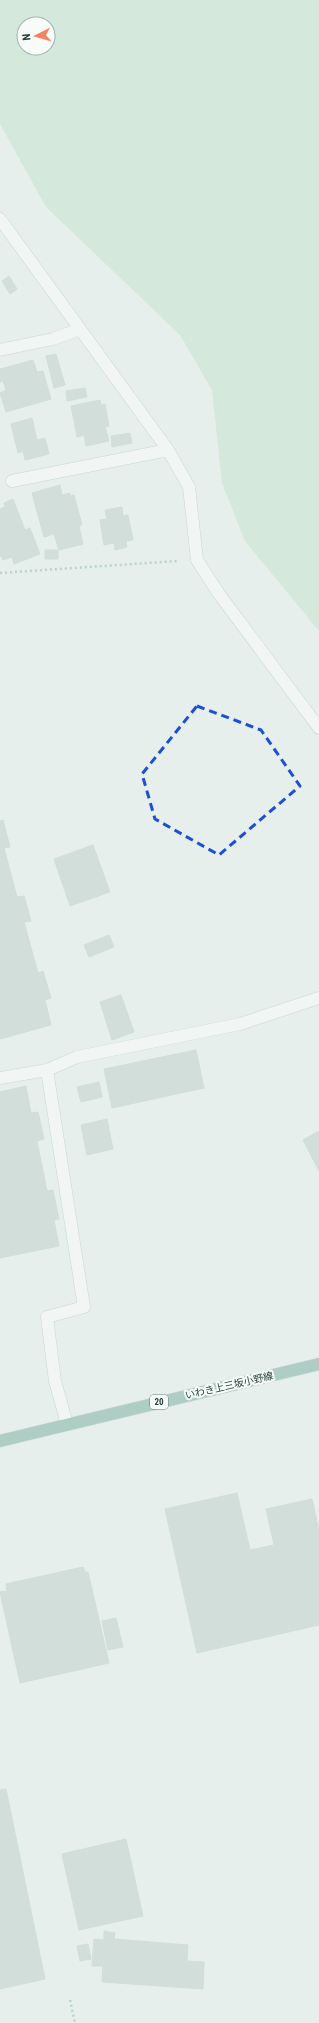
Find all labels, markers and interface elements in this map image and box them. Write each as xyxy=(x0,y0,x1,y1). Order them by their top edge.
north arrow xyxy=(16,16,56,56)
text: N xyxy=(20,33,33,41)
street label: いわき上三坂小野線 xyxy=(184,1370,274,1401)
road number: 20 xyxy=(150,1395,168,1409)

